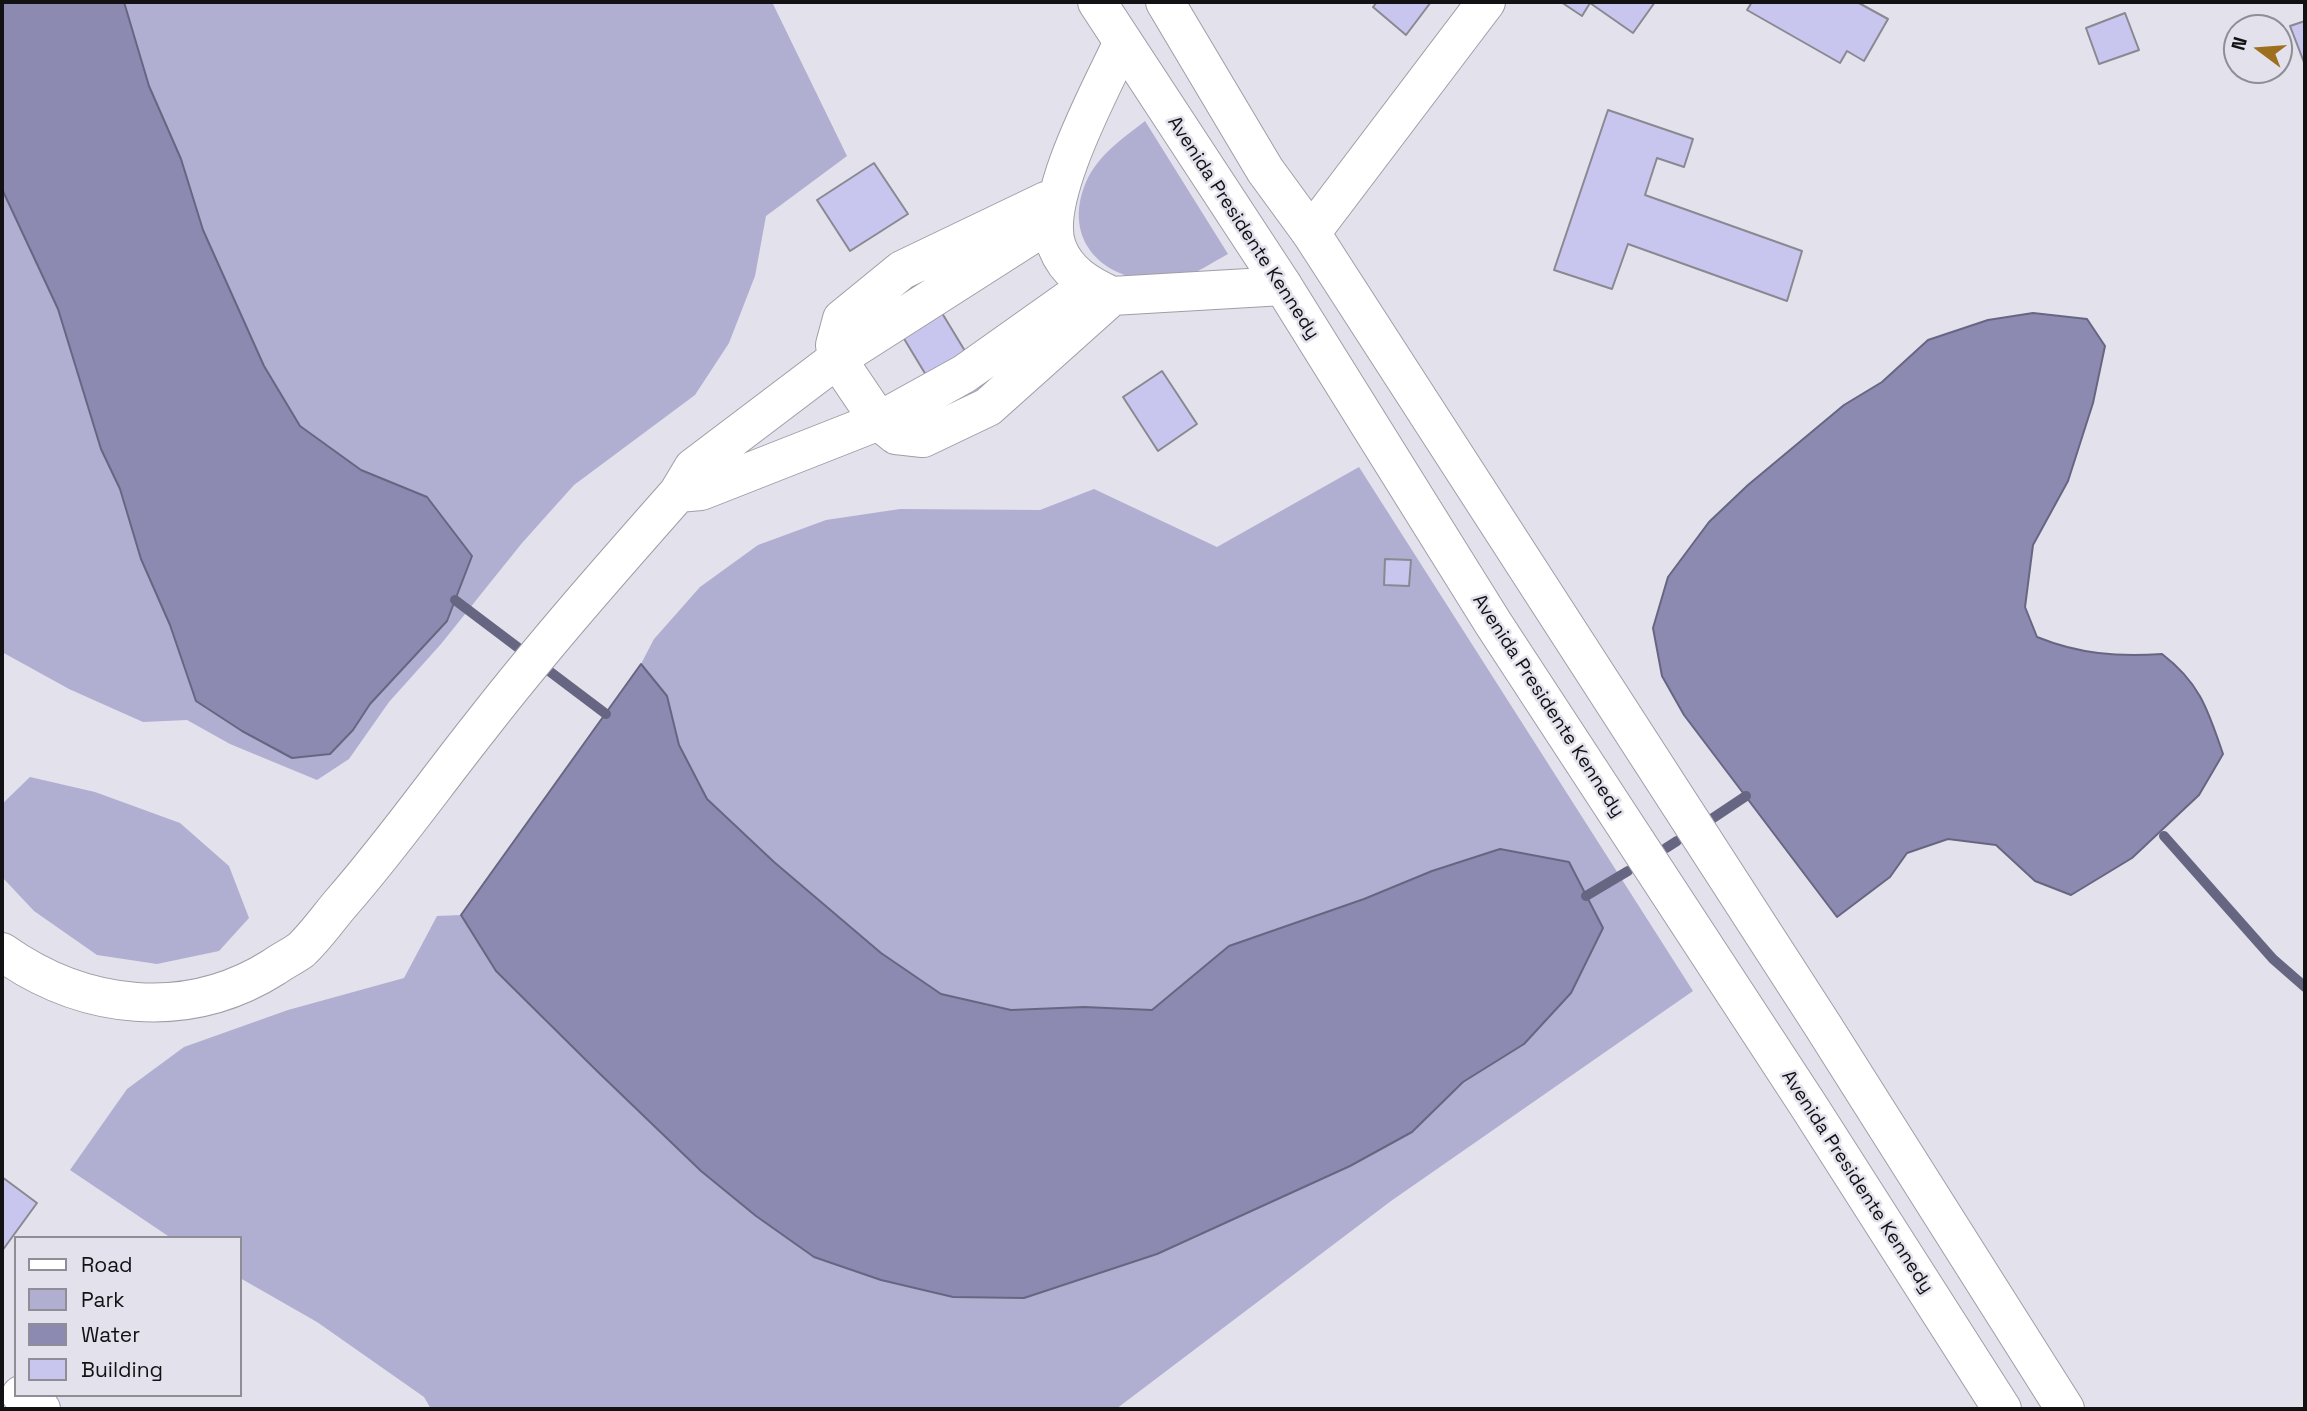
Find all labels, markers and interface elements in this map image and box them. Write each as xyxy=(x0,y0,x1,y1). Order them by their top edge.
north arrow xyxy=(2223,14,2293,84)
text: N xyxy=(2225,34,2253,53)
street label: Avenida Presidente Kennedy xyxy=(1162,112,1324,344)
street label: Avenida Presidente Kennedy xyxy=(1467,590,1629,822)
street label: Avenida Presidente Kennedy xyxy=(1776,1066,1938,1298)
legend xyxy=(14,1236,242,1397)
text: Road xyxy=(81,1251,133,1278)
text: Park xyxy=(81,1286,125,1313)
text: Water xyxy=(81,1321,140,1348)
text: Building xyxy=(81,1356,163,1383)

